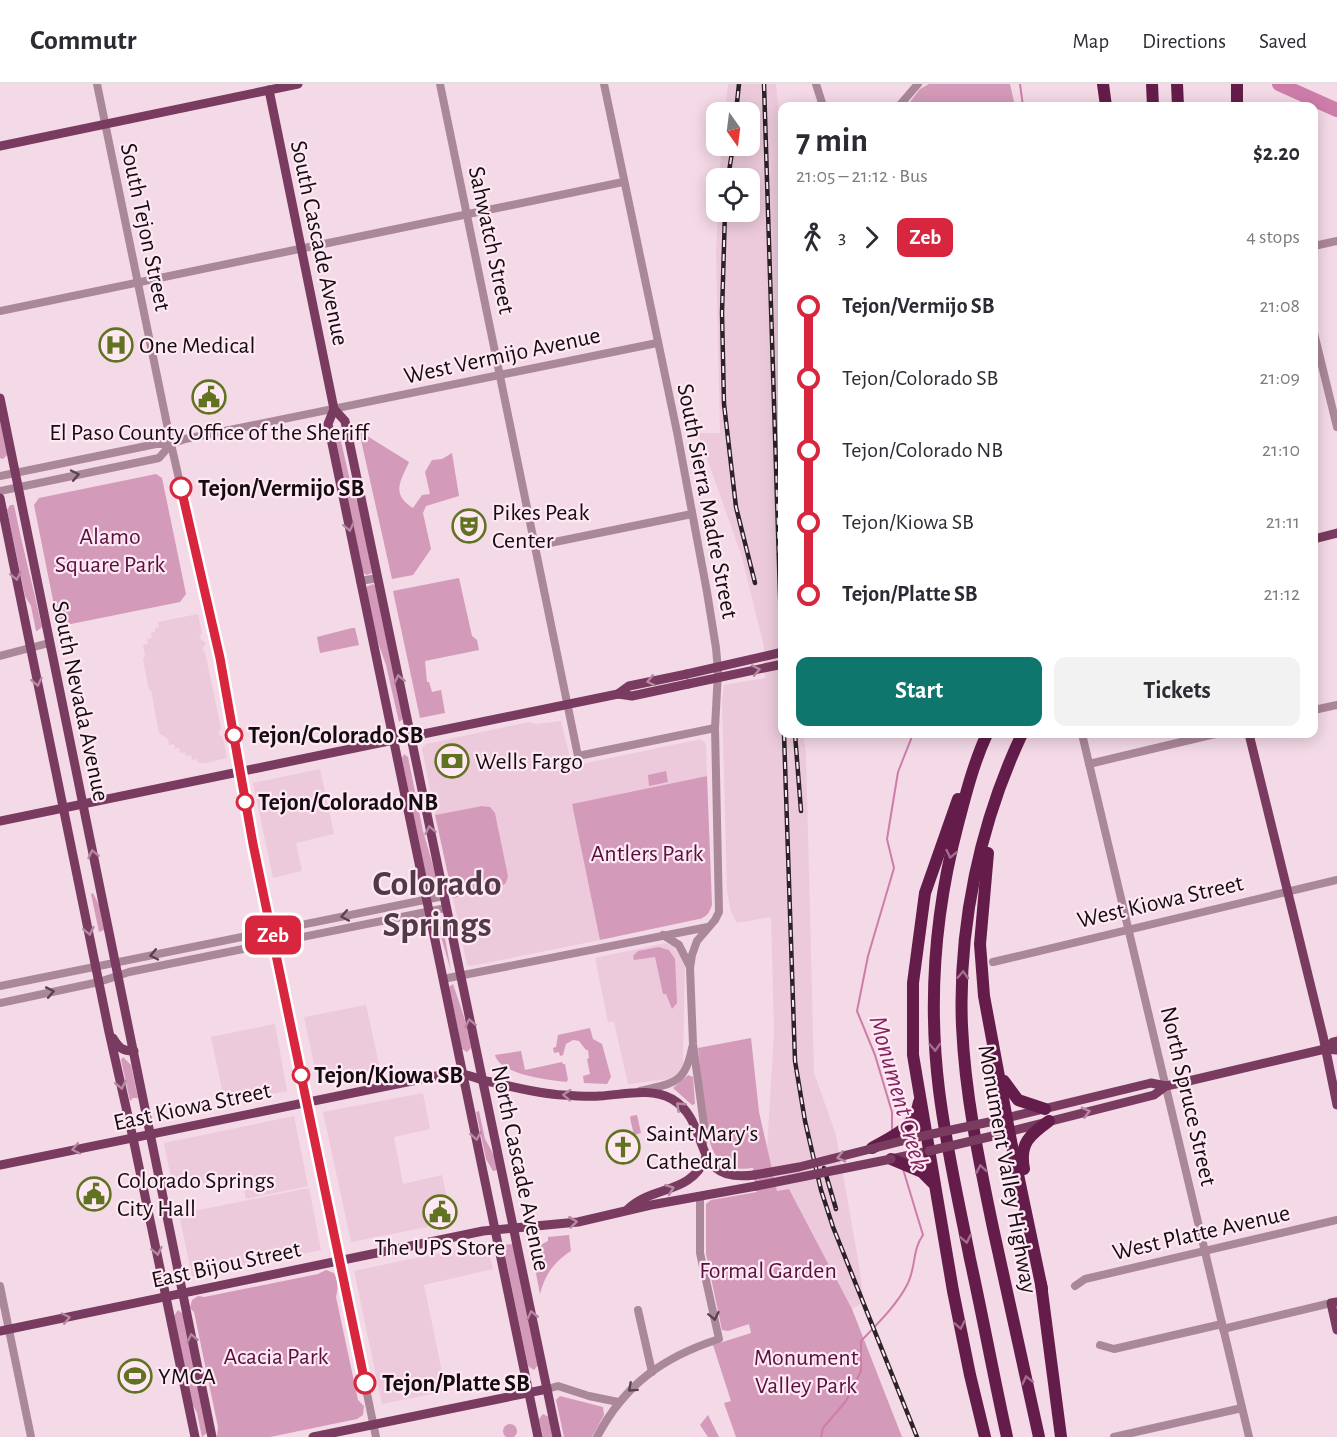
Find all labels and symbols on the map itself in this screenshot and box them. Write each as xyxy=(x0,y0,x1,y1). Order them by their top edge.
north arrow xyxy=(706,102,760,156)
street label: South Cascade Avenue xyxy=(286,139,352,348)
street label: South Tejon Street xyxy=(116,141,175,314)
street label: Sahwatch Street xyxy=(464,164,518,317)
street label: West Vermijo Avenue xyxy=(402,323,603,389)
hospital icon: One Medical xyxy=(98,327,134,363)
place label: One Medical xyxy=(139,334,255,358)
public building icon: El Paso County Office of the Sheriff xyxy=(191,379,227,415)
street label: South Sierra Madre Street xyxy=(672,382,742,621)
place label: El Paso County Office of the Sheriff xyxy=(49,421,370,445)
one-way arrow xyxy=(70,469,80,482)
marker: Tejon/Vermijo SB xyxy=(170,477,192,499)
place label: Tejon/Vermijo SB xyxy=(198,477,364,501)
place label: Pikes Peak Center xyxy=(492,501,589,553)
theatre icon: Pikes Peak Center xyxy=(451,508,487,544)
one-way arrow xyxy=(342,522,355,532)
park label: Alamo Square Park xyxy=(55,525,165,577)
one-way arrow xyxy=(9,571,22,581)
street label: South Nevada Avenue xyxy=(47,599,113,804)
one-way arrow xyxy=(751,664,761,677)
one-way arrow xyxy=(393,674,406,684)
one-way arrow xyxy=(646,674,656,687)
one-way arrow xyxy=(30,676,43,686)
place label: Tejon/Colorado SB xyxy=(248,724,424,748)
marker: Tejon/Colorado SB xyxy=(225,726,243,744)
bank icon: Wells Fargo xyxy=(434,743,470,779)
place label: Wells Fargo xyxy=(475,750,583,774)
place label: Tejon/Colorado NB xyxy=(258,791,438,815)
marker: Tejon/Colorado NB xyxy=(236,793,254,811)
one-way arrow xyxy=(424,825,437,835)
park label: Antlers Park xyxy=(591,842,703,866)
one-way arrow xyxy=(945,848,958,858)
one-way arrow xyxy=(87,849,100,859)
district label: Colorado Springs xyxy=(372,866,502,943)
street label: West Kiowa Street xyxy=(1075,871,1246,933)
one-way arrow xyxy=(341,909,351,922)
line badge: Zeb xyxy=(238,916,308,954)
one-way arrow xyxy=(82,926,95,936)
one-way arrow xyxy=(150,948,160,961)
one-way arrow xyxy=(957,971,970,980)
one-way arrow xyxy=(44,986,54,999)
street label: North Spruce Street xyxy=(1156,1004,1220,1189)
water label: Monument Creek xyxy=(865,1013,934,1174)
one-way arrow xyxy=(464,1019,477,1029)
one-way arrow xyxy=(929,1043,942,1052)
street label: Monument Valley Highway xyxy=(973,1043,1041,1295)
street label: North Cascade Avenue xyxy=(487,1063,554,1273)
place label: Tejon/Kiowa SB xyxy=(314,1064,463,1088)
marker: Tejon/Kiowa SB xyxy=(292,1066,310,1084)
street label: East Kiowa Street xyxy=(111,1078,273,1135)
one-way arrow xyxy=(114,1080,127,1090)
one-way arrow xyxy=(563,1089,572,1102)
one-way arrow xyxy=(676,1103,687,1114)
one-way arrow xyxy=(1081,1106,1091,1119)
place label: Saint Mary's Cathedral xyxy=(646,1122,758,1174)
church icon: Saint Mary's Cathedral xyxy=(605,1129,641,1165)
one-way arrow xyxy=(469,1130,482,1140)
one-way arrow xyxy=(71,1142,81,1155)
one-way arrow xyxy=(836,1149,846,1162)
one-way arrow xyxy=(975,1164,988,1174)
place label: Colorado Springs City Hall xyxy=(117,1169,275,1221)
public building icon: Colorado Springs City Hall xyxy=(76,1176,112,1212)
one-way arrow xyxy=(664,1183,675,1196)
public building icon: The UPS Store xyxy=(422,1194,458,1230)
street label: West Platte Avenue xyxy=(1110,1201,1292,1265)
one-way arrow xyxy=(568,1216,577,1229)
one-way arrow xyxy=(959,1234,972,1244)
place label: The UPS Store xyxy=(375,1236,505,1260)
street label: East Bijou Street xyxy=(149,1237,303,1293)
one-way arrow xyxy=(150,1246,163,1256)
park label: Formal Garden xyxy=(699,1259,837,1283)
one-way arrow xyxy=(526,1310,539,1320)
one-way arrow xyxy=(706,1310,719,1320)
one-way arrow xyxy=(61,1312,71,1325)
one-way arrow xyxy=(953,1319,966,1329)
one-way arrow xyxy=(186,1334,199,1344)
park label: Acacia Park xyxy=(223,1345,329,1369)
park label: Monument Valley Park xyxy=(754,1346,859,1398)
sports icon: YMCA xyxy=(117,1358,153,1394)
place label: YMCA xyxy=(158,1365,216,1389)
marker: Tejon/Platte SB xyxy=(354,1372,376,1394)
place label: Tejon/Platte SB xyxy=(382,1372,530,1396)
one-way arrow xyxy=(1021,1375,1034,1385)
one-way arrow xyxy=(629,1381,639,1392)

